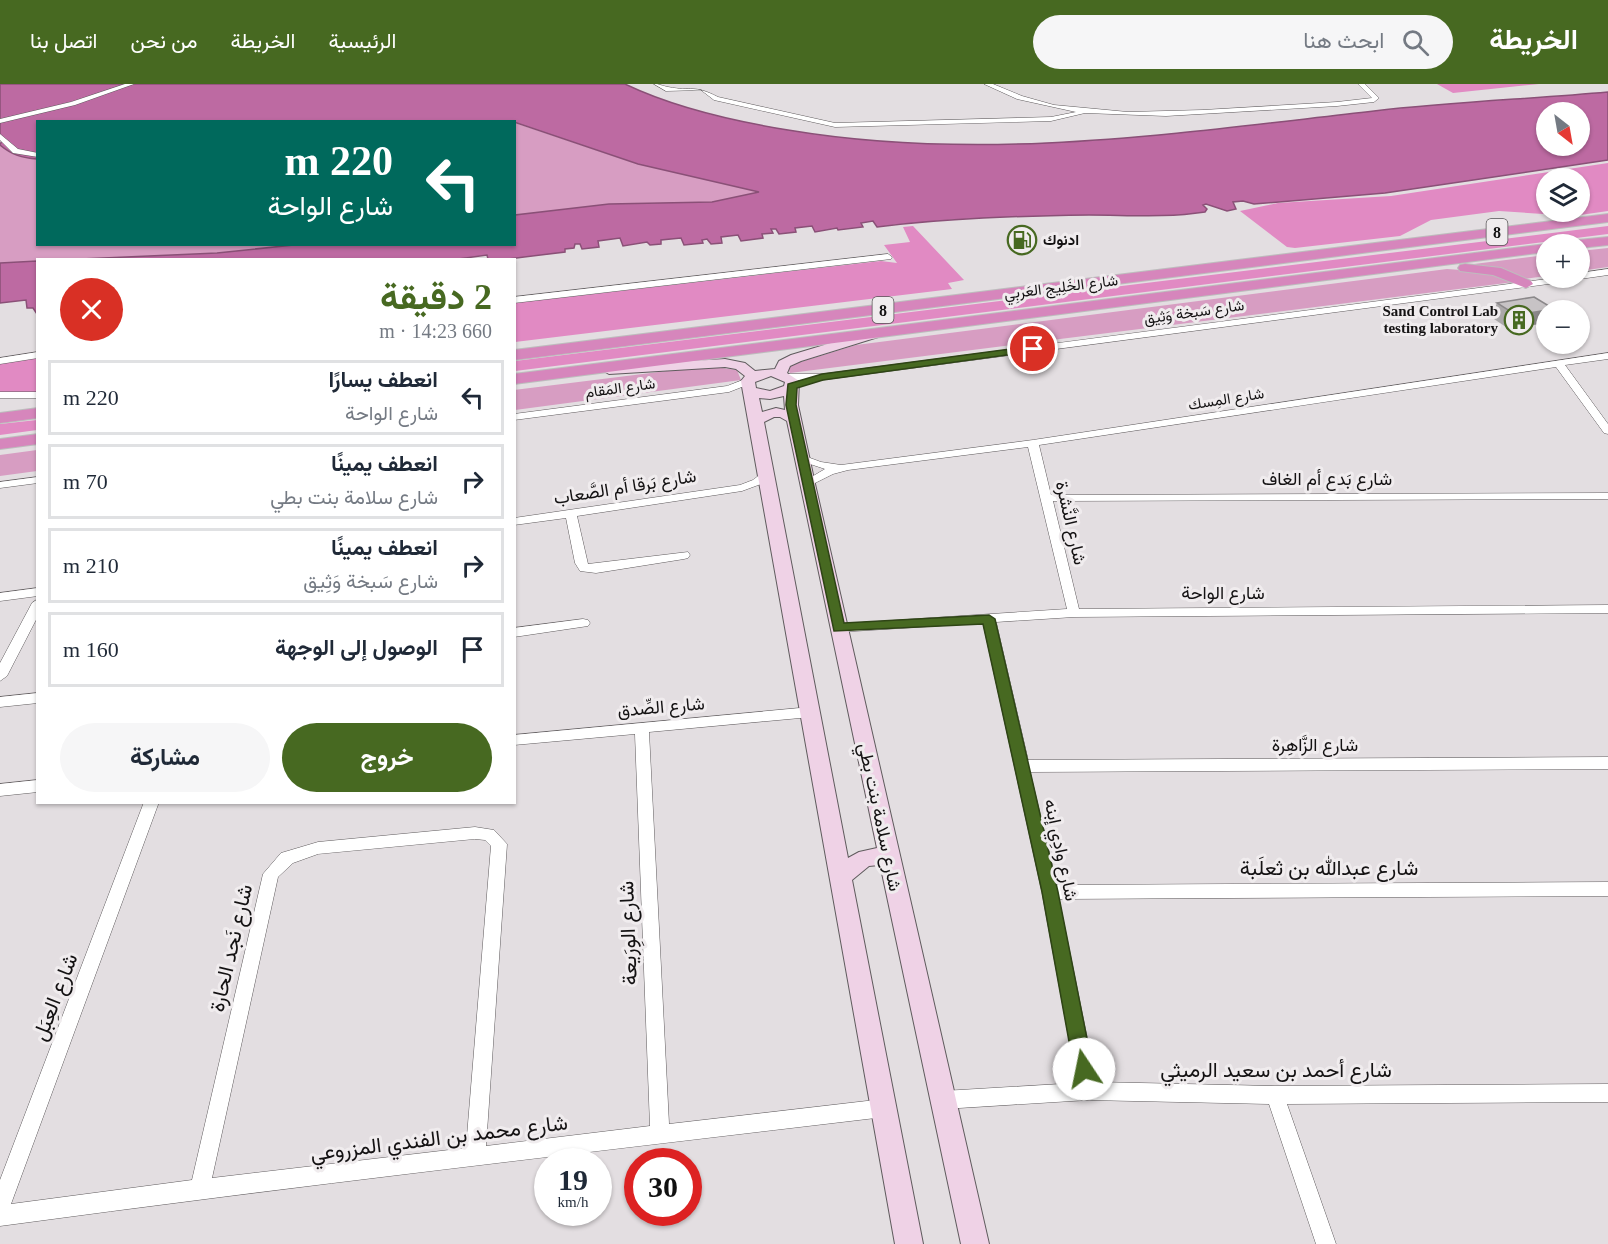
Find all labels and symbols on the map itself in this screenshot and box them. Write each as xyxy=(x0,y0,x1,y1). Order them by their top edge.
north arrow xyxy=(1536,102,1590,156)
road number: 8 xyxy=(1486,219,1508,245)
fuel station icon: ادنوك xyxy=(1006,224,1038,256)
place label: ادنوك xyxy=(1043,232,1079,249)
street label: شارع الخَلِيج العَربِي xyxy=(1003,272,1120,307)
road number: 8 xyxy=(872,297,894,323)
street label: شارع سَبخة وَثِيق xyxy=(1143,297,1246,330)
place label: Sand Control Lab testing laboratory xyxy=(1382,303,1498,336)
building icon: Sand Control Lab testing laboratory xyxy=(1503,304,1535,336)
pin xyxy=(1007,323,1058,374)
street label: شارع المَقام xyxy=(584,375,657,404)
street label: شارع المِسك xyxy=(1187,385,1266,416)
street label: شارع بَرقا أم الصَّعاب xyxy=(552,465,698,510)
street label: شارع بَدع أم الغاف xyxy=(1262,469,1392,491)
street label: شارع النَّشرة xyxy=(1050,479,1091,567)
street label: شارع الواحة xyxy=(1181,583,1265,605)
street label: شارع الصِّدق xyxy=(616,693,706,723)
street label: شارع الزَّاهِرة xyxy=(1272,734,1358,757)
street label: شارع سلامة بنت بطي xyxy=(850,741,905,894)
street label: شارع وادِي إبنه xyxy=(1036,797,1082,904)
street label: شارع عبدالله بن ثعلَبة xyxy=(1240,855,1418,882)
street label: شارع الوِرَيعة xyxy=(614,880,647,986)
street label: شارع نَجد الحارة xyxy=(205,882,259,1015)
street label: شارع العِبَل xyxy=(27,950,85,1045)
position arrow xyxy=(1052,1037,1116,1101)
street label: شارع أحمد بن سعيد الرميثي xyxy=(1160,1058,1392,1087)
street label: شارع محمد بن الفندي المزروعي xyxy=(309,1110,570,1171)
speed limit sign: 30 xyxy=(624,1148,702,1226)

